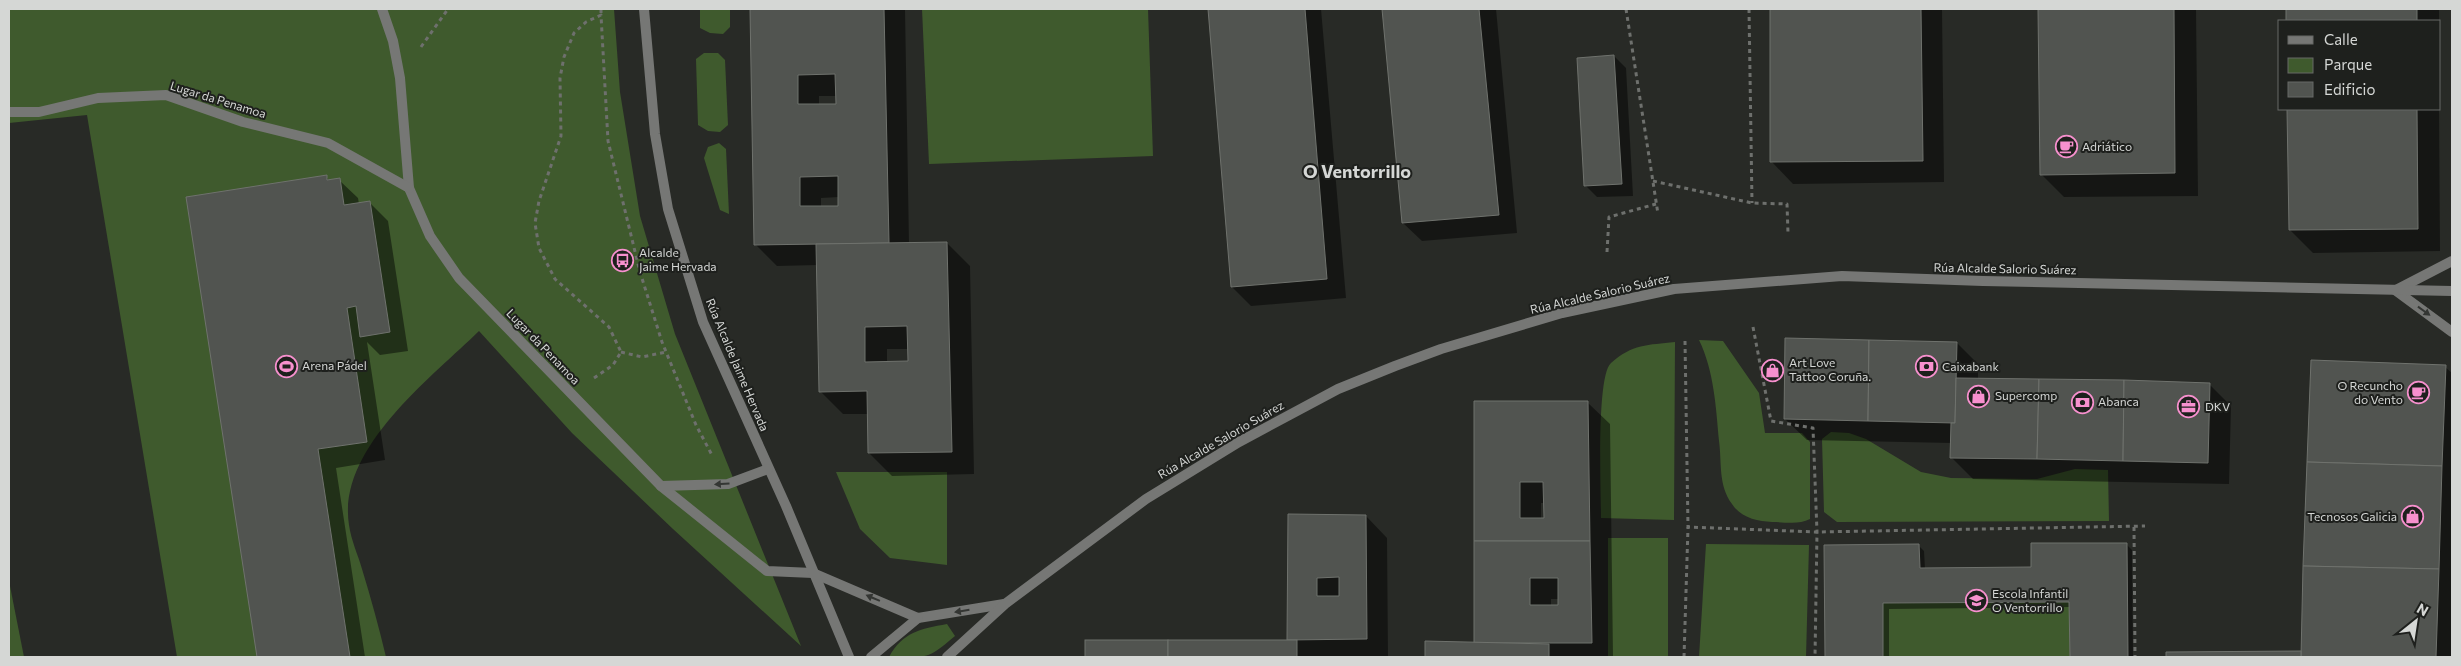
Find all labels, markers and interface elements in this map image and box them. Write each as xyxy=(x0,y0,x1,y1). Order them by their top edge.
legend xyxy=(2278,20,2441,110)
text: Calle xyxy=(2324,30,2358,48)
text: Parque xyxy=(2324,55,2372,73)
street label: Lugar da Penamoa xyxy=(169,78,268,120)
text: Edificio xyxy=(2324,80,2375,98)
cafe icon: Adriático xyxy=(2054,135,2078,159)
place label: Adriático xyxy=(2082,139,2132,153)
district label: O Ventorrillo xyxy=(1303,160,1411,182)
place label: Alcalde Jaime Hervada xyxy=(639,245,717,274)
bus stop icon: Alcalde Jaime Hervada xyxy=(611,248,635,272)
street label: Rúa Alcalde Salorio Suárez xyxy=(1933,260,2077,276)
street label: Rúa Alcalde Salorio Suárez xyxy=(1528,270,1671,316)
street label: Rúa Alcalde Jaime Hervada xyxy=(703,296,772,434)
street label: Lugar da Penamoa xyxy=(504,306,583,387)
one-way arrow xyxy=(2417,306,2430,316)
sports icon: Arena Pádel xyxy=(274,354,298,378)
place label: Art Love Tattoo Coruña. xyxy=(1789,355,1871,383)
bank icon: Caixabank xyxy=(1914,355,1938,379)
place label: Arena Pádel xyxy=(302,358,367,372)
shop icon: Art Love Tattoo Coruña. xyxy=(1761,358,1785,382)
place label: Caixabank xyxy=(1942,359,1999,373)
place label: O Recuncho do Vento xyxy=(2337,378,2403,406)
cafe icon: O Recuncho do Vento xyxy=(2407,381,2431,405)
shop icon: Supercomp xyxy=(1967,384,1991,408)
place label: Supercomp xyxy=(1995,388,2057,402)
bank icon: Abanca xyxy=(2070,390,2094,414)
place label: Abanca xyxy=(2098,394,2139,408)
office icon: DKV xyxy=(2177,395,2201,419)
street label: Rúa Alcalde Salorio Suárez xyxy=(1155,397,1286,481)
place label: DKV xyxy=(2205,399,2230,413)
one-way arrow xyxy=(713,480,729,488)
shop icon: Tecnosos Galicia xyxy=(2401,505,2425,529)
place label: Tecnosos Galicia xyxy=(2307,509,2397,523)
place label: Escola Infantil O Ventorrillo xyxy=(1992,586,2068,614)
school or university icon: Escola Infantil O Ventorrillo xyxy=(1964,589,1988,613)
one-way arrow xyxy=(866,594,880,602)
north arrow xyxy=(2391,596,2441,646)
text: N xyxy=(2414,599,2432,619)
one-way arrow xyxy=(953,607,969,615)

